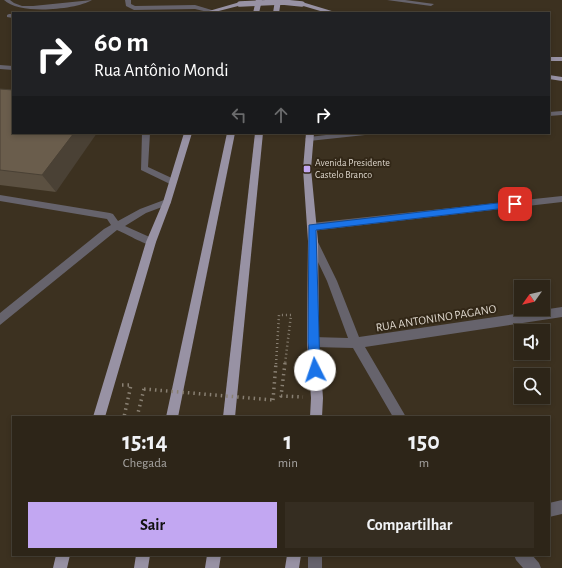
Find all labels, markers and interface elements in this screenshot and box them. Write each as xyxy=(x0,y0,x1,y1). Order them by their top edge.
icon: right xyxy=(28,28,80,80)
text: 60 m xyxy=(94,29,149,57)
text: Rua Antônio Mondi xyxy=(94,62,229,80)
icon: left xyxy=(228,104,250,126)
icon: ahead xyxy=(270,104,292,126)
icon: right xyxy=(312,104,334,126)
place label: Avenida Presidente Castelo Branco xyxy=(315,158,390,180)
marker: Avenida Presidente Castelo Branco xyxy=(302,164,312,174)
pin xyxy=(498,187,532,221)
icon: arrive xyxy=(504,193,526,215)
north arrow xyxy=(514,280,550,316)
map controls xyxy=(514,280,550,404)
street label: RUA ANTONINO PAGANO xyxy=(375,302,497,333)
button: sound xyxy=(514,324,550,360)
position arrow xyxy=(294,349,336,391)
button: search xyxy=(514,368,550,404)
text: 15:14 xyxy=(122,430,167,454)
text: 1 xyxy=(284,430,292,454)
text: 150 xyxy=(408,430,440,454)
text: Chegada xyxy=(123,457,167,470)
text: min xyxy=(278,457,298,470)
text: m xyxy=(419,457,429,470)
button: Sair xyxy=(28,502,277,548)
button: Compartilhar xyxy=(285,502,534,548)

